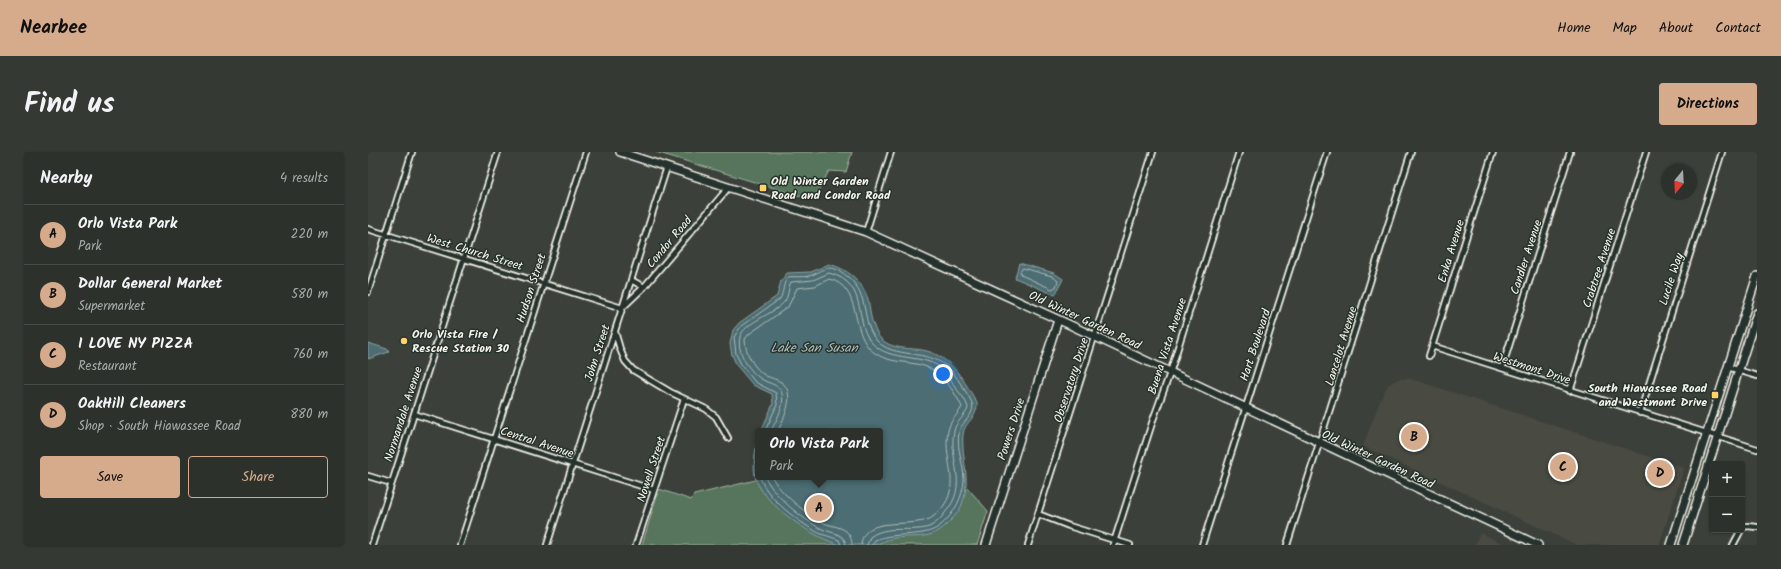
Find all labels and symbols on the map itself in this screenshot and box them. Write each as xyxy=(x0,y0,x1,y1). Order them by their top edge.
north arrow xyxy=(1661,164,1697,200)
place label: Old Winter Garden Road and Condor Road xyxy=(771,172,891,205)
marker: Old Winter Garden Road and Condor Road xyxy=(758,183,768,193)
street label: Condor Road xyxy=(642,211,698,273)
street label: Enka Avenue xyxy=(1433,217,1470,285)
street label: Candler Avenue xyxy=(1505,217,1548,297)
street label: Crabtree Avenue xyxy=(1578,225,1621,310)
street label: West Church Street xyxy=(424,229,526,276)
street label: Lucile Way xyxy=(1654,250,1689,308)
street label: Hudson Street xyxy=(511,251,552,325)
street label: Old Winter Garden Road xyxy=(1025,286,1145,355)
street label: Buena Vista Avenue xyxy=(1143,295,1192,397)
street label: Lancelot Avenue xyxy=(1320,303,1363,388)
street label: Hart Boulevard xyxy=(1235,306,1276,384)
street label: John Street xyxy=(579,322,616,384)
place label: Orlo Vista Fire / Rescue Station 30 xyxy=(412,325,510,358)
street label: Observatory Drive xyxy=(1049,335,1094,425)
marker: Orlo Vista Fire / Rescue Station 30 xyxy=(399,336,409,346)
water label: Lake San Susan xyxy=(770,338,859,359)
street label: Westmont Drive xyxy=(1491,347,1574,390)
street label: Normandale Avenue xyxy=(379,363,428,464)
your location xyxy=(933,364,953,384)
place label: South Hiawassee Road and Westmont Drive xyxy=(1588,379,1708,412)
marker: South Hiawassee Road and Westmont Drive xyxy=(1710,390,1720,400)
street label: Powers Drive xyxy=(992,395,1031,463)
street label: Central Avenue xyxy=(498,422,577,463)
pin: B xyxy=(1401,422,1427,452)
street label: Old Winter Garden Road xyxy=(1318,425,1438,494)
street label: Nowell Street xyxy=(632,433,671,505)
pin: C xyxy=(1550,452,1576,482)
pin: D xyxy=(1647,458,1673,488)
pin: A xyxy=(806,493,832,523)

